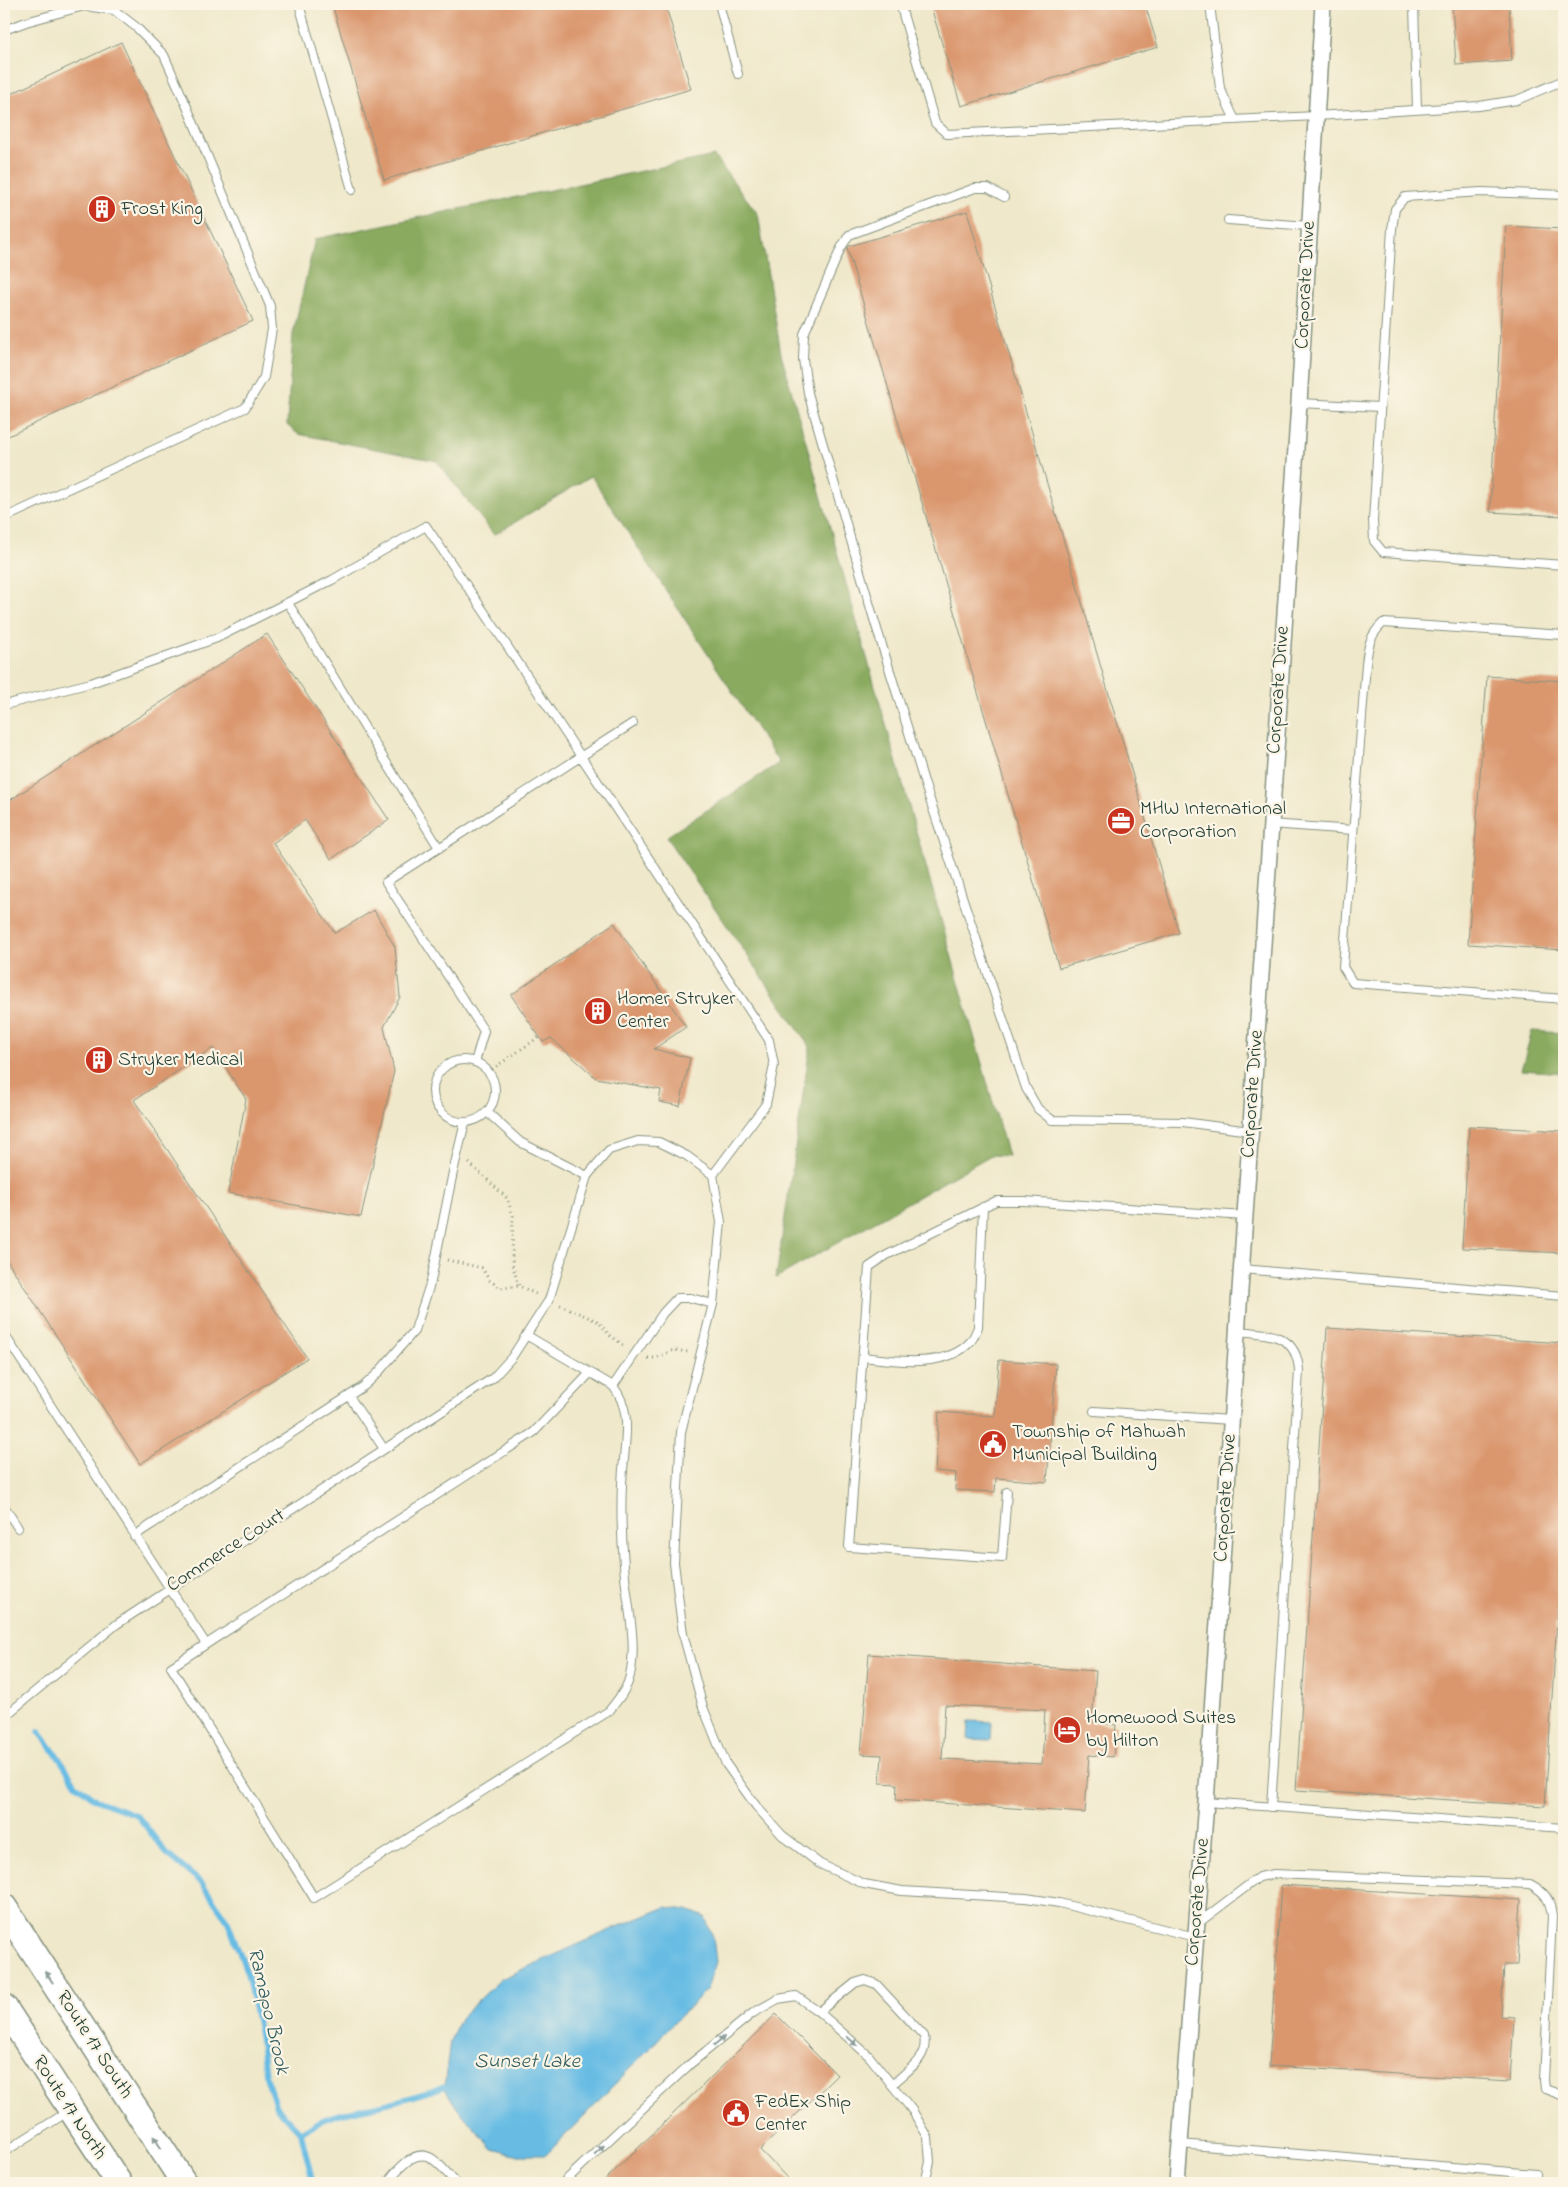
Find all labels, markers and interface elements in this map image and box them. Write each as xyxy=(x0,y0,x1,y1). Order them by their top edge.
building icon: Frost King xyxy=(87,194,117,224)
place label: Frost King xyxy=(120,195,203,225)
street label: Corporate Drive xyxy=(1288,220,1324,350)
street label: Corporate Drive xyxy=(1260,625,1298,755)
place label: MHW International Corporation xyxy=(1140,795,1286,847)
office icon: MHW International Corporation xyxy=(1106,806,1136,836)
place label: Homer Stryker Center xyxy=(617,985,736,1037)
building icon: Homer Stryker Center xyxy=(583,996,613,1026)
street label: Corporate Drive xyxy=(1234,1029,1272,1159)
building icon: Stryker Medical xyxy=(84,1045,114,1075)
place label: Stryker Medical xyxy=(118,1046,243,1075)
place label: Township of Mahwah Municipal Building xyxy=(1012,1418,1186,1471)
public building icon: Township of Mahwah Municipal Building xyxy=(978,1429,1008,1459)
street label: Corporate Drive xyxy=(1207,1433,1245,1563)
street label: Commerce Court xyxy=(161,1502,291,1600)
place label: Homewood Suites by Hilton xyxy=(1086,1704,1236,1756)
hotel icon: Homewood Suites by Hilton xyxy=(1052,1715,1082,1745)
street label: Corporate Drive xyxy=(1178,1837,1218,1967)
water label: Ramapo Brook xyxy=(239,1945,297,2078)
one-way arrow xyxy=(45,1970,54,1984)
street label: Route 17 South xyxy=(48,1985,140,2105)
one-way arrow xyxy=(712,2035,725,2046)
one-way arrow xyxy=(846,2035,858,2046)
water label: Sunset Lake xyxy=(474,2047,582,2077)
street label: Route 17 North xyxy=(24,2050,114,2166)
place label: FedEx Ship Center xyxy=(754,2088,851,2140)
public building icon: FedEx Ship Center xyxy=(721,2098,751,2128)
one-way arrow xyxy=(153,2136,162,2149)
one-way arrow xyxy=(592,2144,604,2156)

